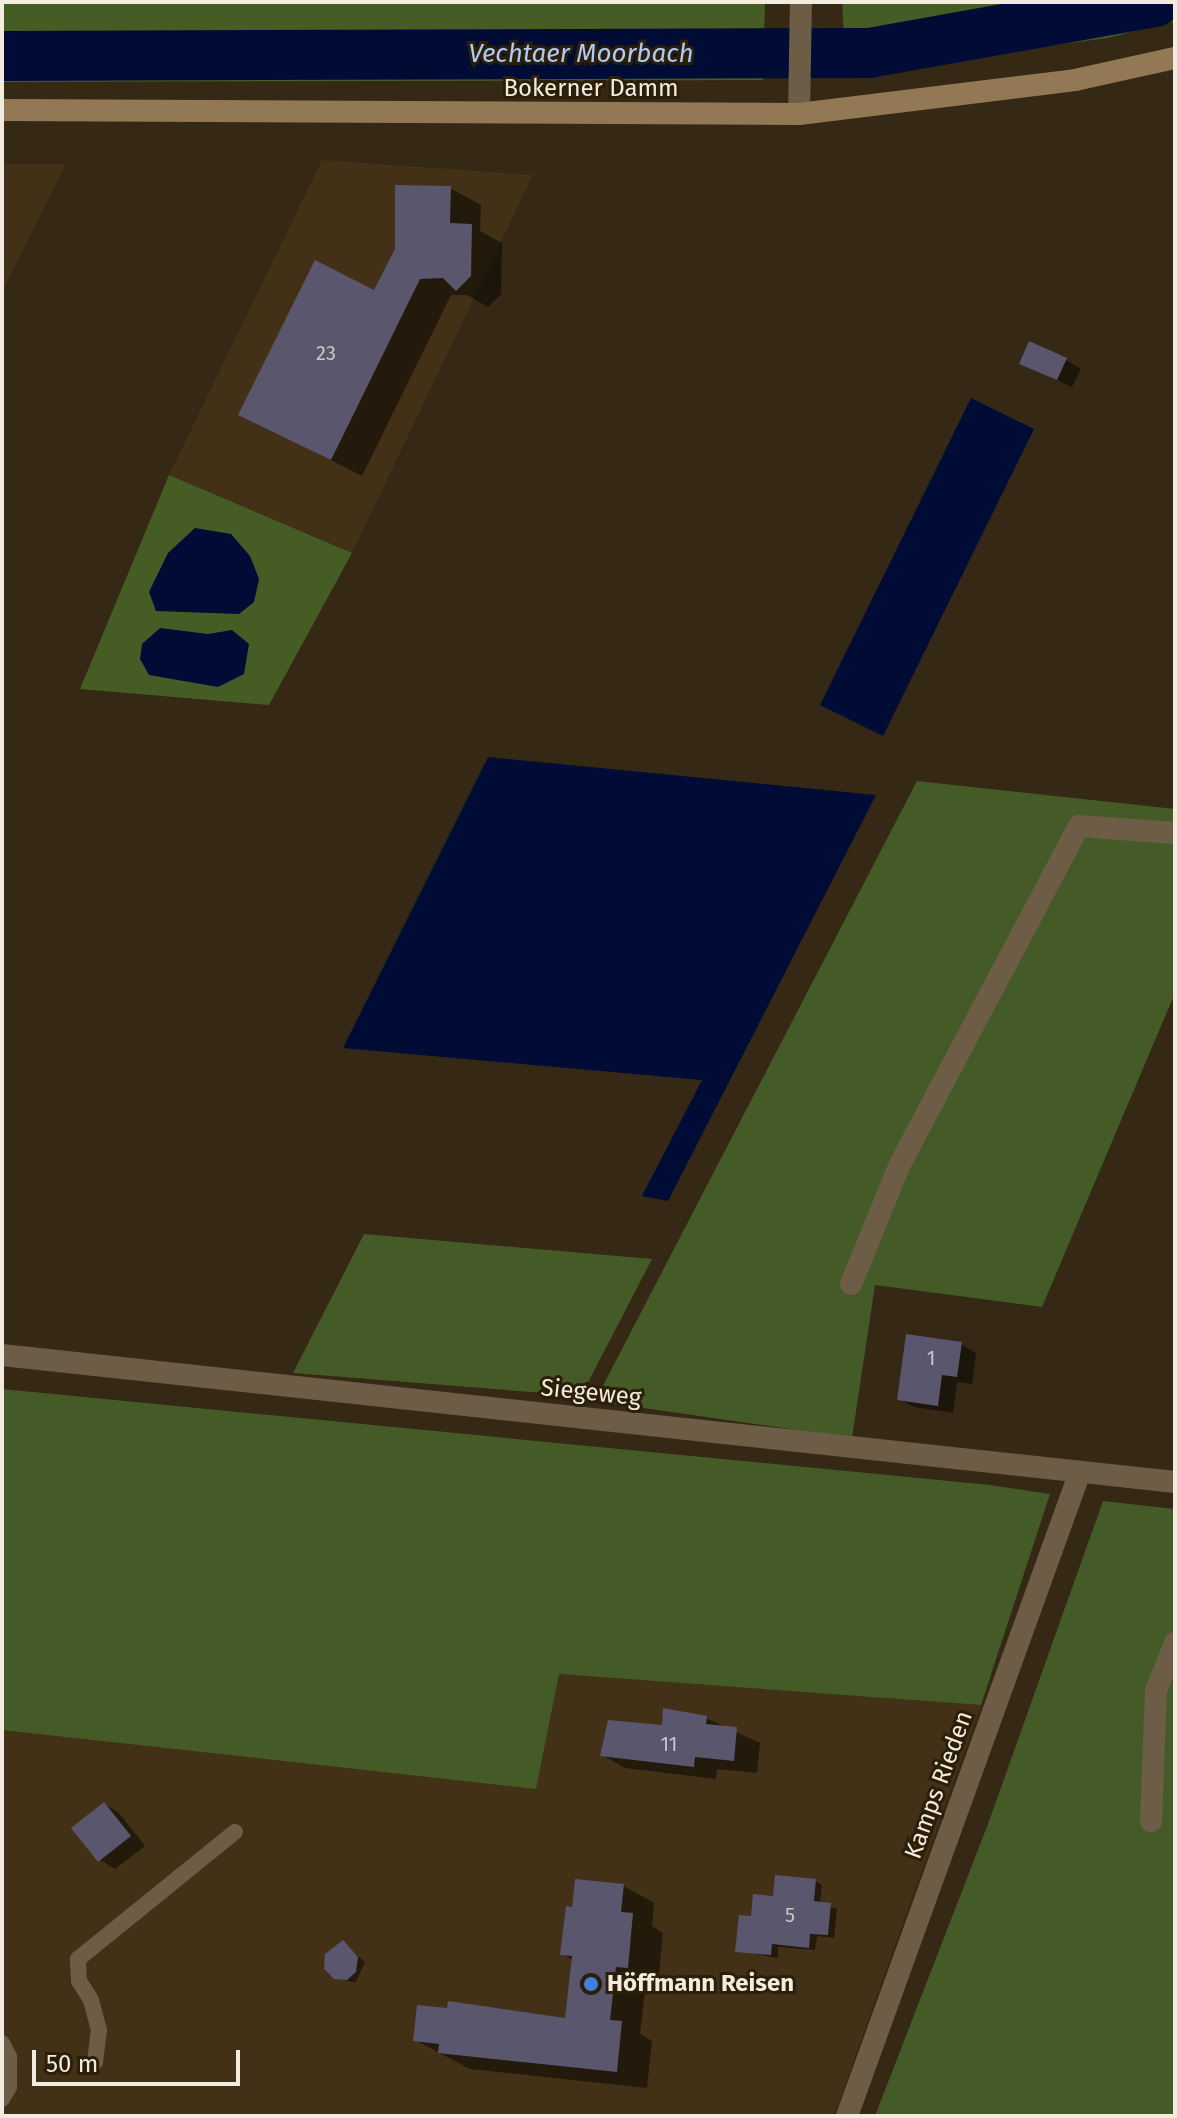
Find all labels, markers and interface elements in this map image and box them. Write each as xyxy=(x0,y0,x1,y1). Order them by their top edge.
water label: Vechtaer Moorbach xyxy=(468,38,694,70)
street label: Bokerner Damm xyxy=(503,75,679,103)
house number: 23 xyxy=(316,341,336,365)
house number: 1 xyxy=(927,1346,935,1370)
street label: Siegeweg xyxy=(539,1373,643,1413)
street label: Kamps Rieden xyxy=(899,1707,979,1863)
house number: 11 xyxy=(660,1732,678,1756)
house number: 5 xyxy=(785,1903,795,1927)
place label: Höffmann Reisen xyxy=(607,1970,794,1998)
marker: Höffmann Reisen xyxy=(582,1975,600,1993)
scale bar xyxy=(36,2034,244,2084)
text: 50 m xyxy=(46,2050,98,2078)

